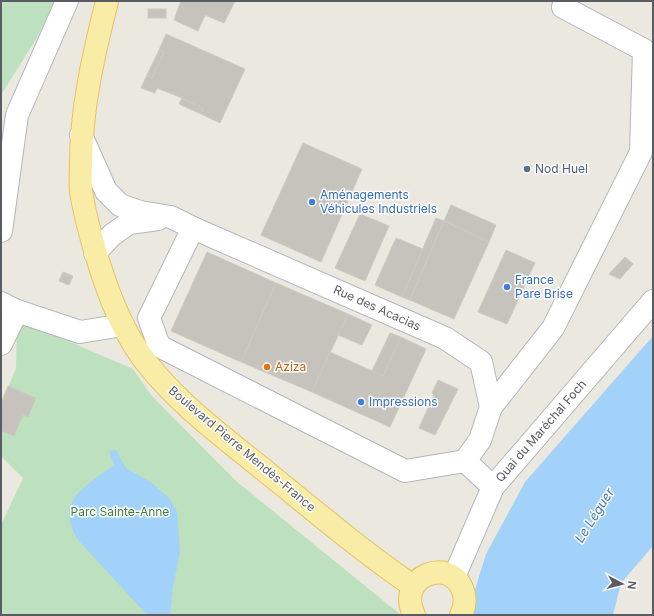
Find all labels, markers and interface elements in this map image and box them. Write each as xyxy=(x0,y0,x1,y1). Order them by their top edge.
place label: Nod Huel xyxy=(535,161,588,176)
marker: Nod Huel xyxy=(522,164,532,174)
place label: Aménagements Véhicules Industriels xyxy=(320,187,437,216)
marker: Aménagements Véhicules Industriels xyxy=(307,197,317,207)
place label: France Pare Brise xyxy=(515,272,573,301)
street label: Rue des Acacias xyxy=(331,282,423,334)
marker: France Pare Brise xyxy=(502,282,512,292)
place label: Aziza xyxy=(275,359,306,374)
marker: Aziza xyxy=(262,362,272,372)
street label: Quai du Maréchal Foch xyxy=(492,376,589,485)
street label: Boulevard Pierre Mendès-France xyxy=(166,383,319,515)
place label: Impressions xyxy=(369,394,438,409)
marker: Impressions xyxy=(356,397,366,407)
water label: Le Léguer xyxy=(571,484,618,545)
park label: Parc Sainte-Anne xyxy=(71,504,169,519)
north arrow xyxy=(602,564,642,604)
text: N xyxy=(624,580,639,590)

